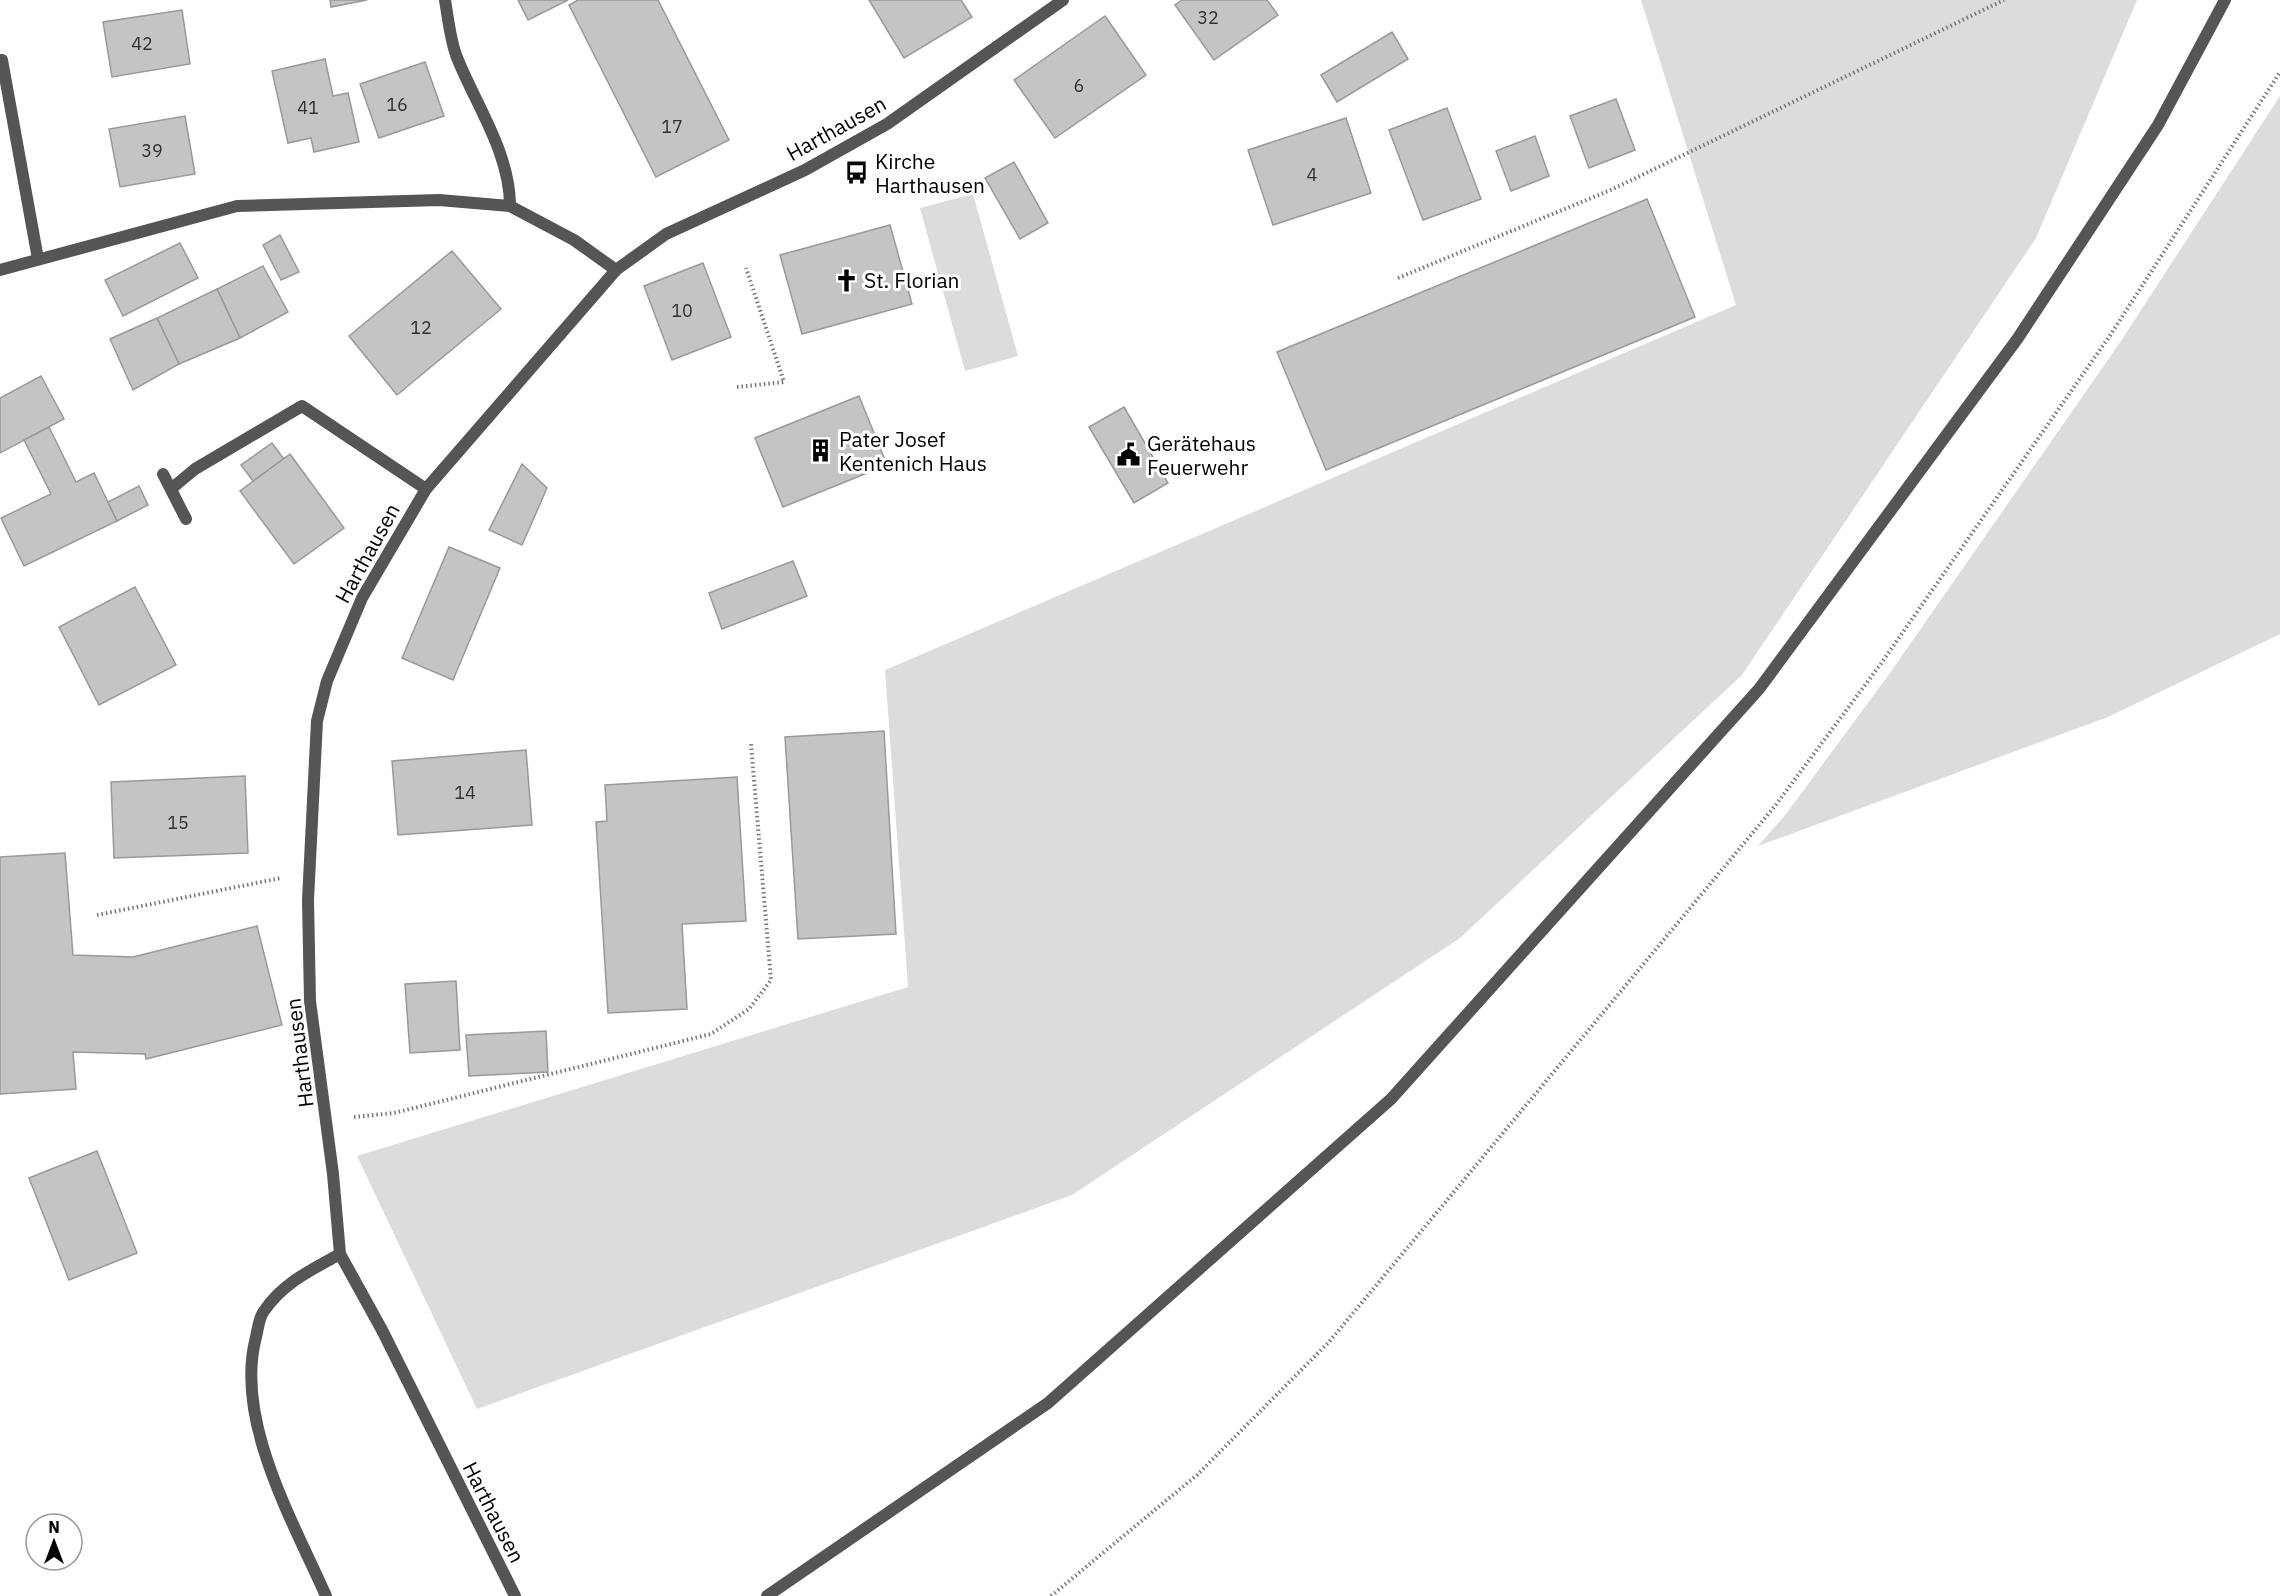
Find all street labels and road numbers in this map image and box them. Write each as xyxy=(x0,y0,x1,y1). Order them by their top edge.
street label: Harthausen xyxy=(781,89,891,167)
street label: Harthausen xyxy=(328,498,406,608)
street label: Harthausen xyxy=(278,997,320,1109)
street label: Harthausen xyxy=(457,1457,531,1567)

